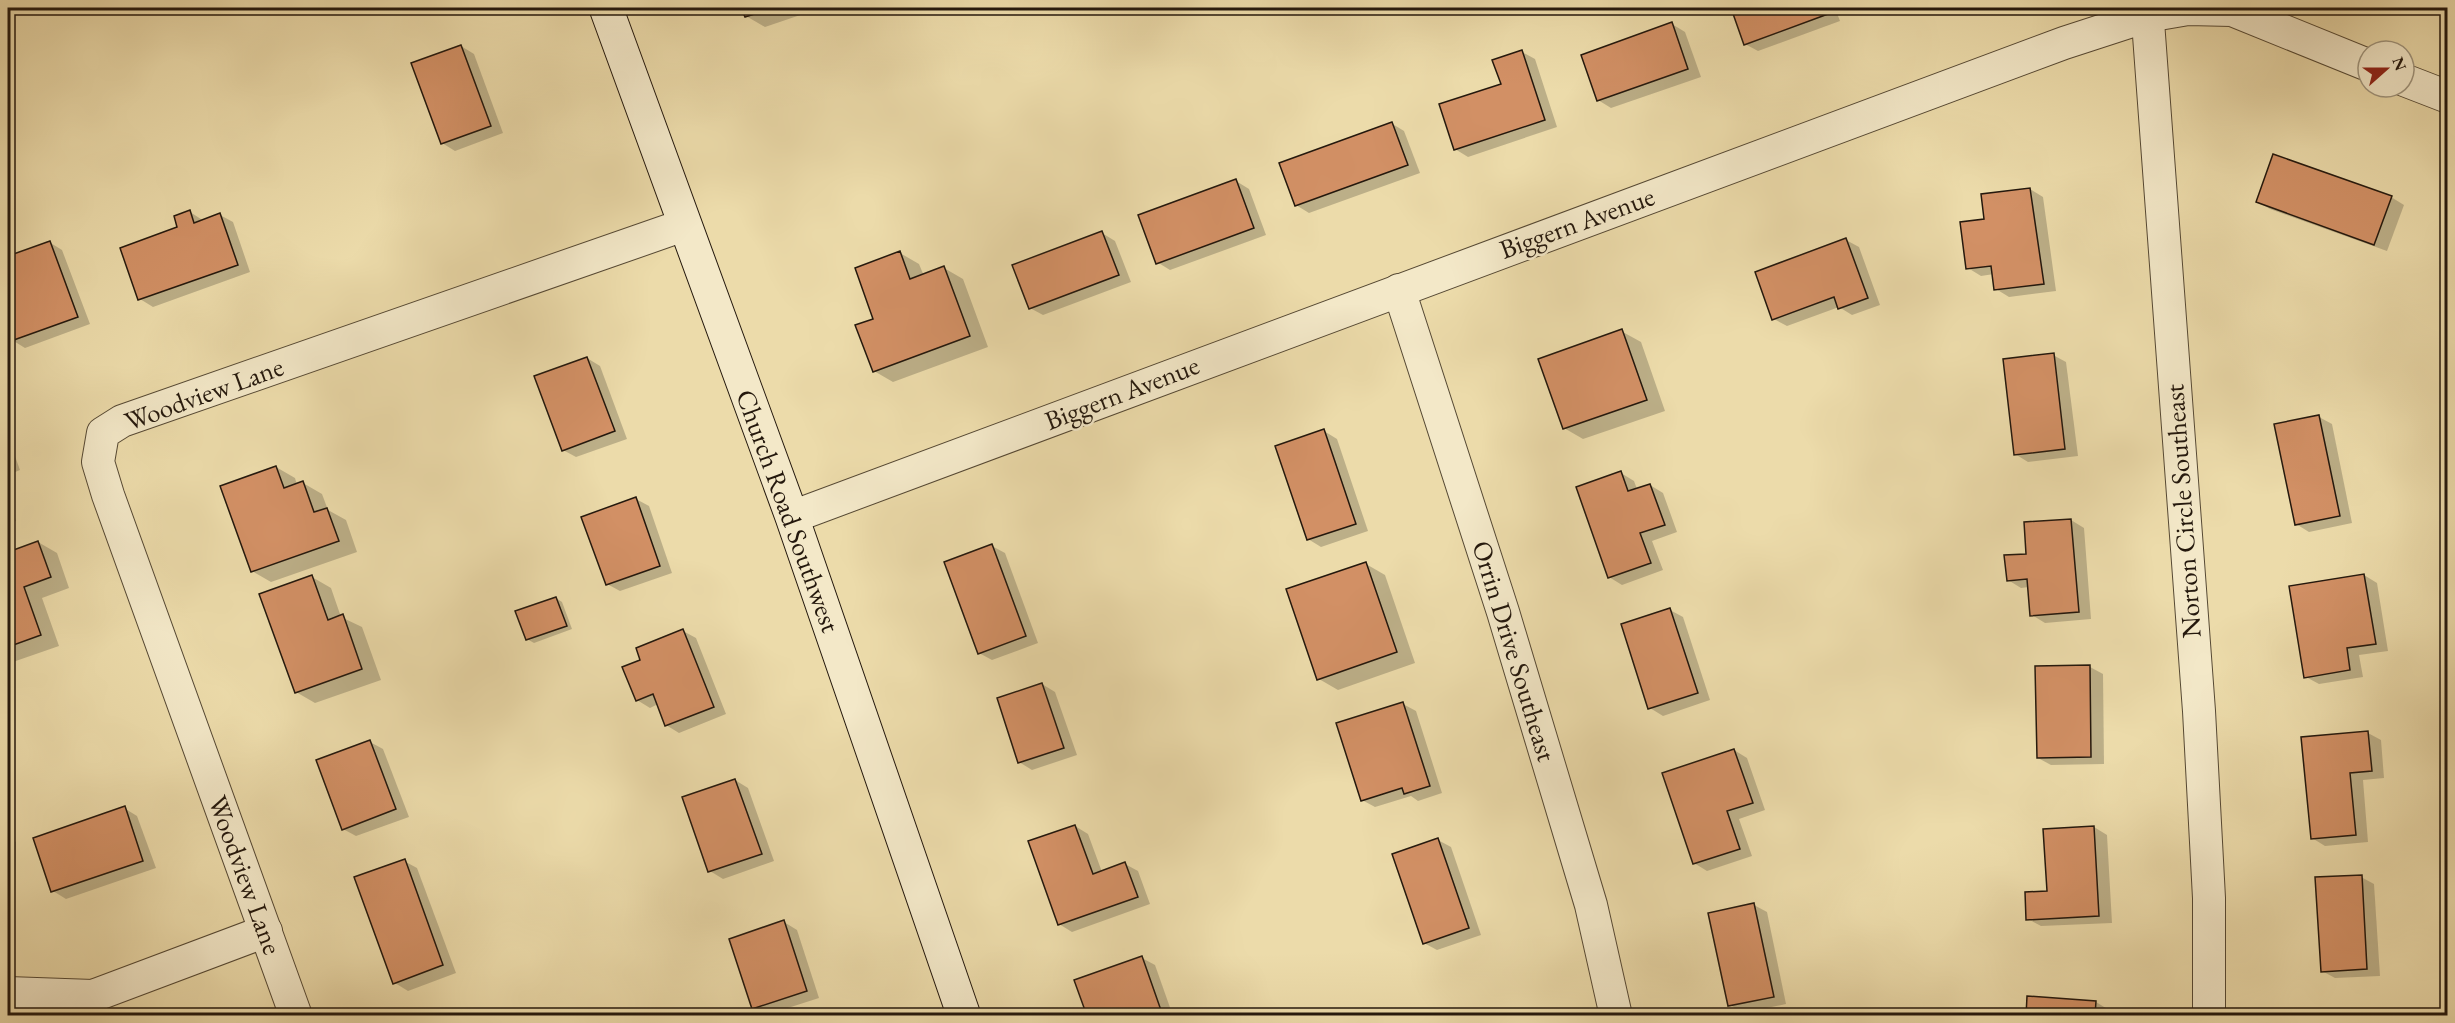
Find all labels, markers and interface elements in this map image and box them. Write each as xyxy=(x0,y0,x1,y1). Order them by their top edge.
north arrow xyxy=(2356,39,2416,99)
text: N xyxy=(2387,54,2412,74)
street label: Biggern Avenue xyxy=(1494,178,1659,267)
street label: Biggern Avenue xyxy=(1040,347,1204,438)
street label: Woodview Lane xyxy=(120,349,288,438)
street label: Norton Circle Southeast xyxy=(2156,382,2209,639)
street label: Church Road Southwest xyxy=(728,385,849,638)
street label: Orrin Drive Southeast xyxy=(1464,536,1565,766)
street label: Woodview Lane xyxy=(201,791,290,959)

